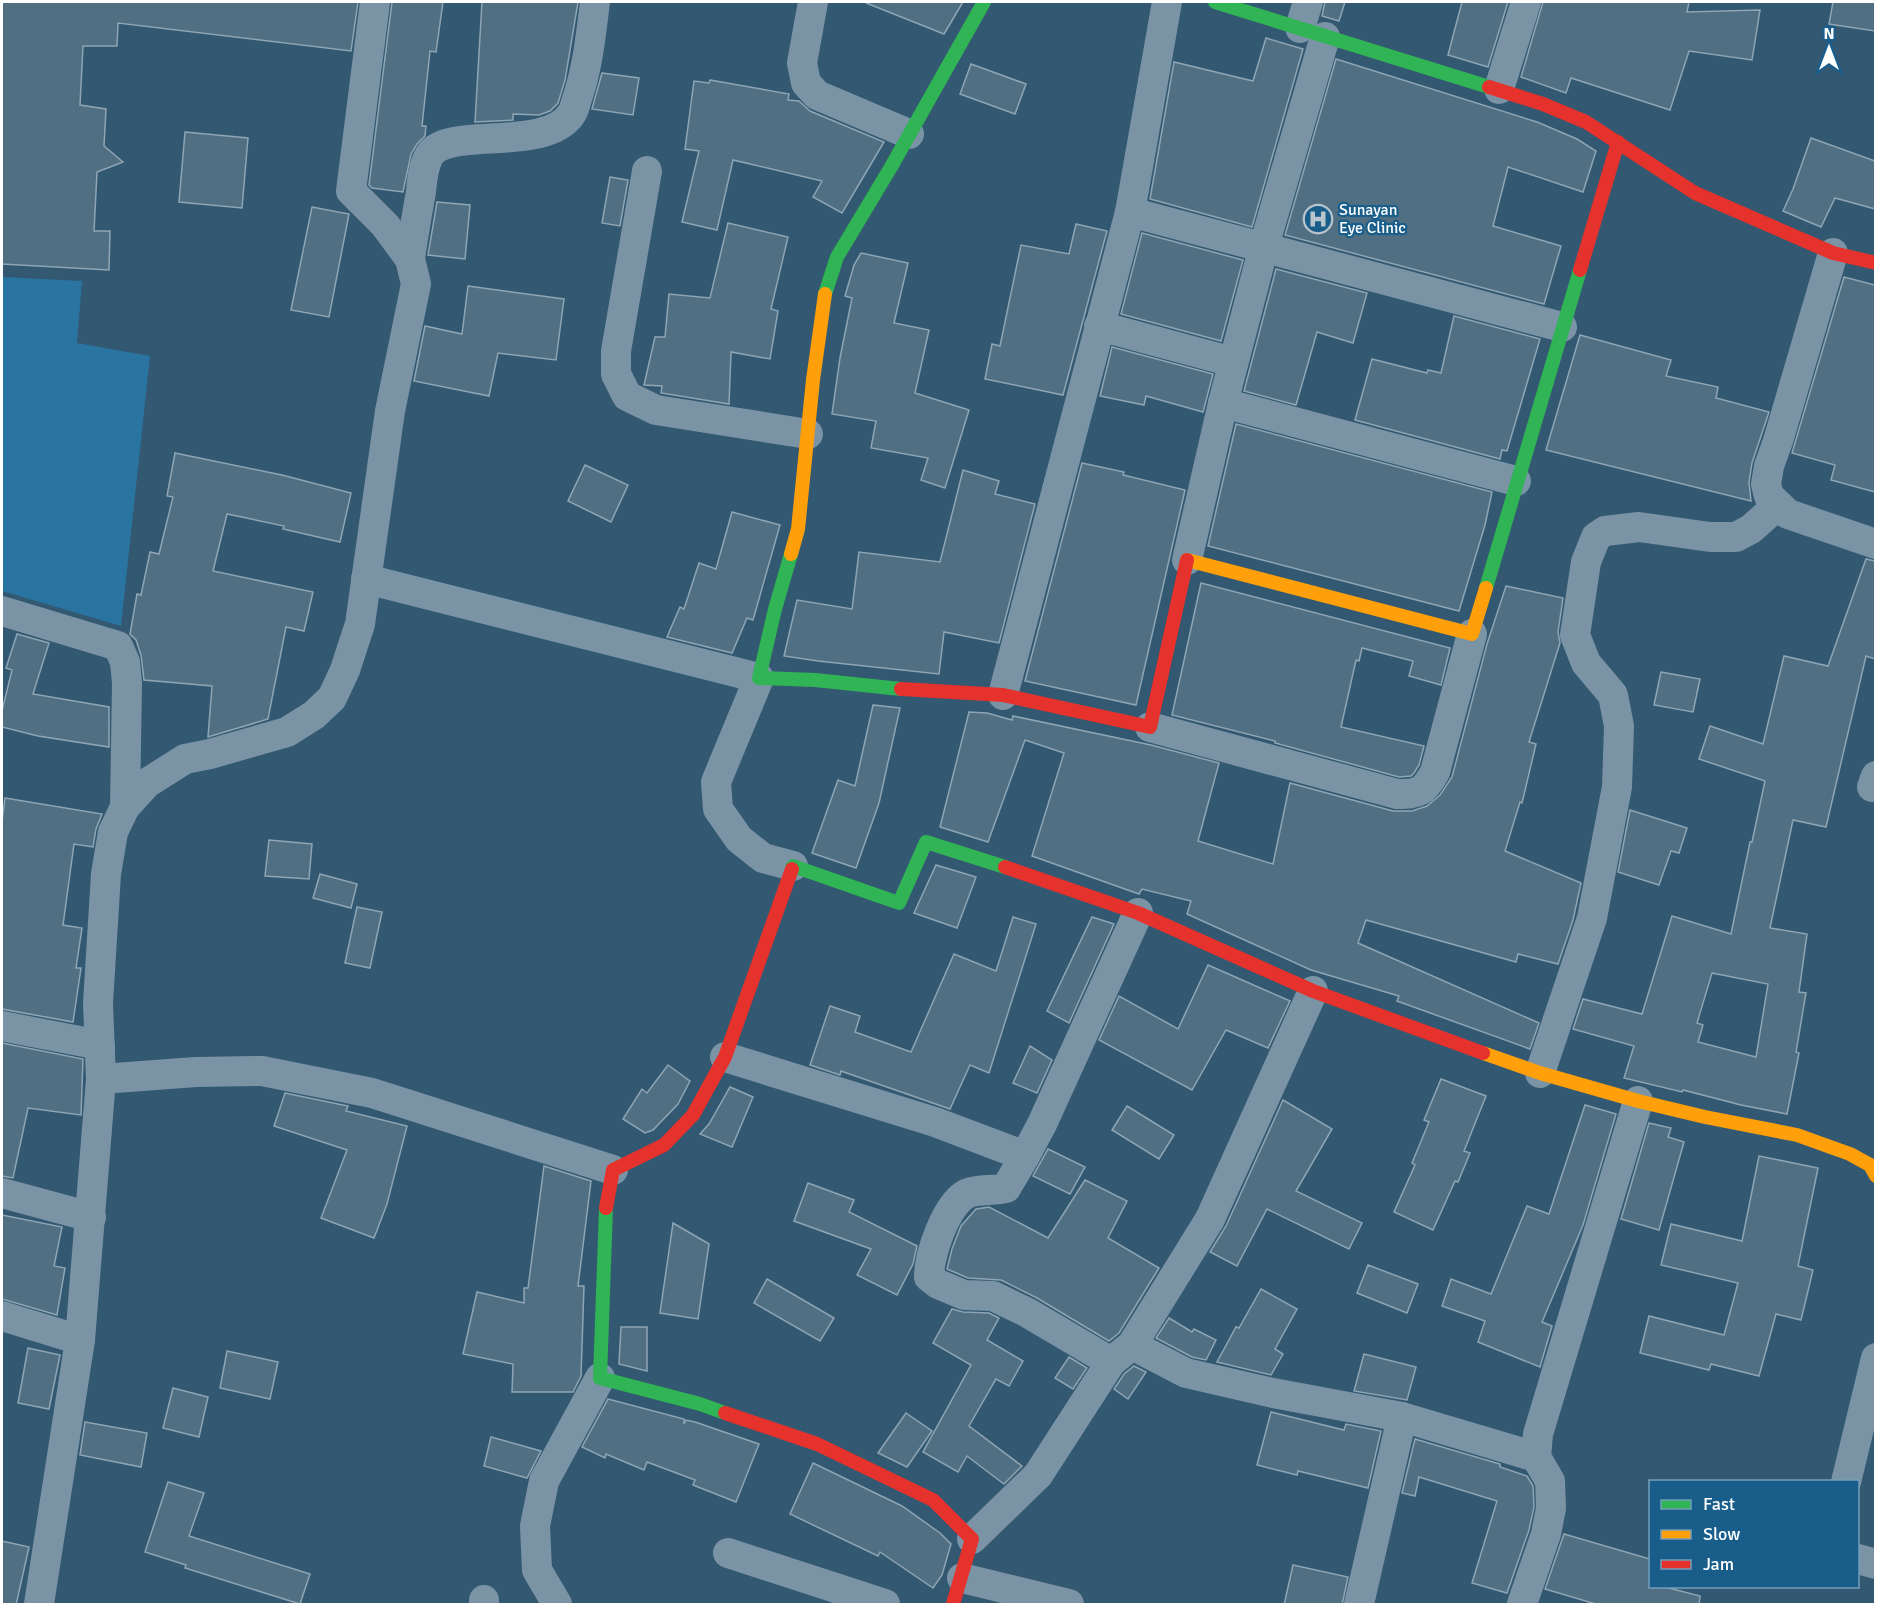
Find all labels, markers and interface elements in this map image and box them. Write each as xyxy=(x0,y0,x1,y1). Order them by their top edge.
north arrow xyxy=(1799,18,1859,78)
text: N xyxy=(1823,24,1835,44)
place label: Sunayan Eye Clinic xyxy=(1339,200,1406,238)
hospital icon: Sunayan Eye Clinic xyxy=(1302,203,1334,235)
legend xyxy=(1649,1480,1859,1588)
text: Fast xyxy=(1703,1493,1735,1515)
text: Slow xyxy=(1703,1523,1740,1545)
text: Jam xyxy=(1703,1553,1734,1575)

